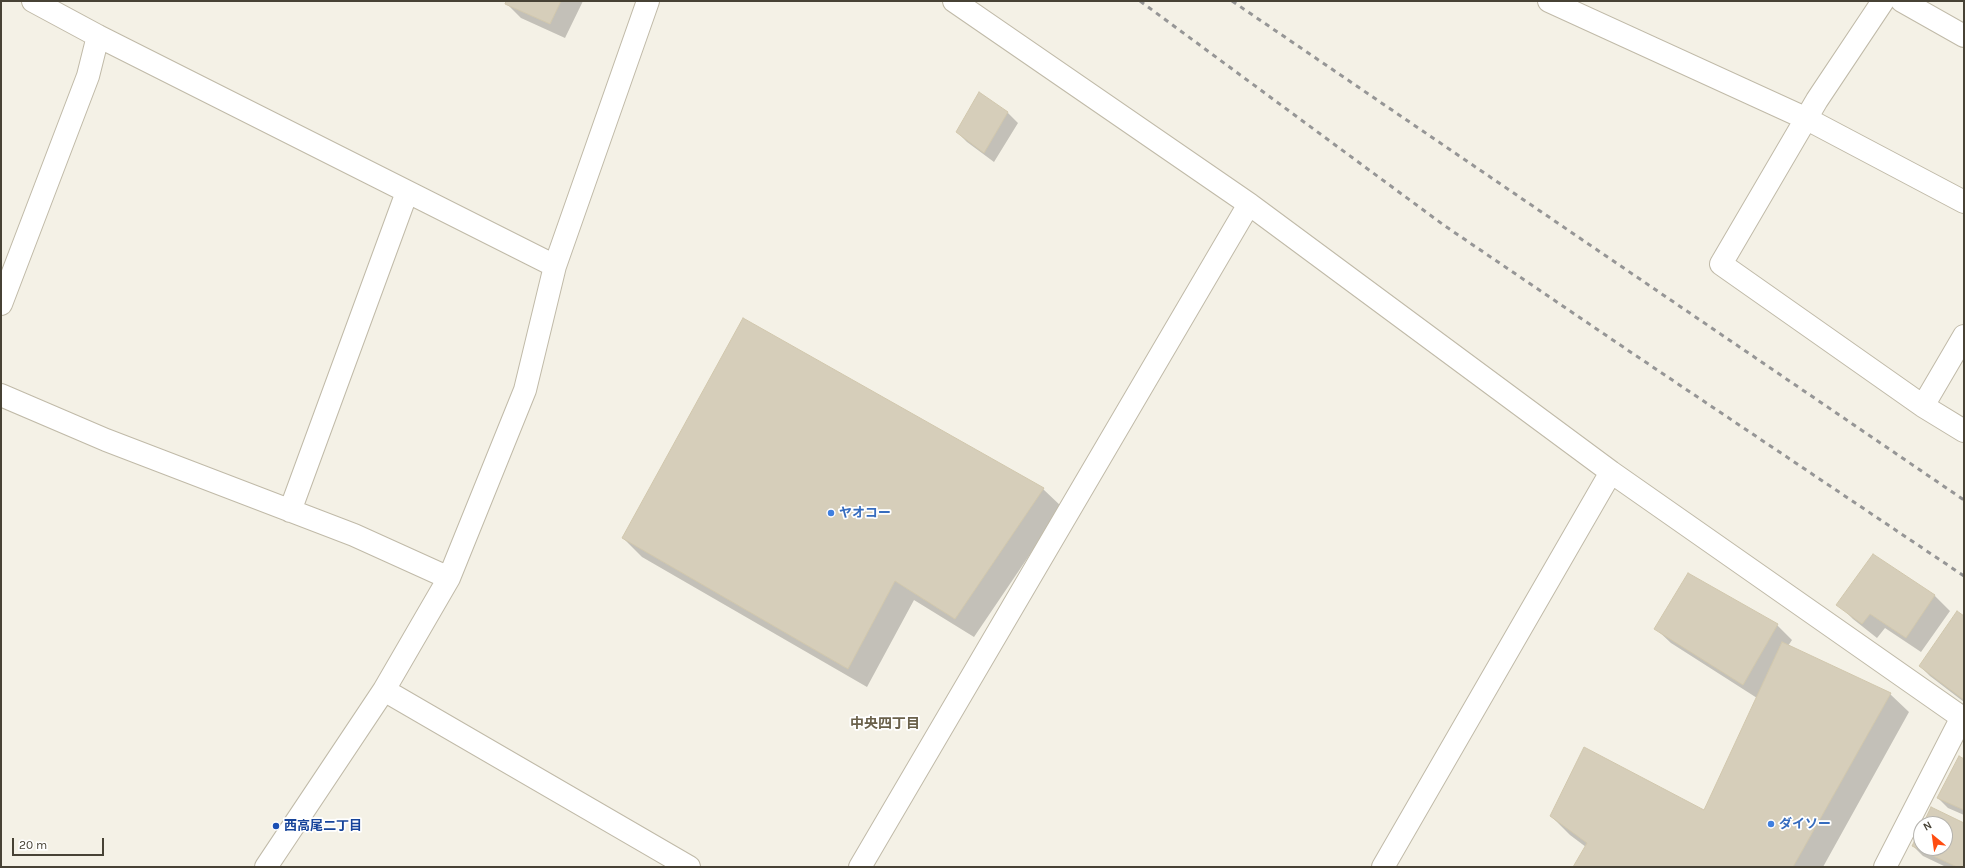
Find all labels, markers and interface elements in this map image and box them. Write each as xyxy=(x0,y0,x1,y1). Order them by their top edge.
place label: ヤオコー xyxy=(839,505,891,521)
marker: ヤオコー xyxy=(826,508,836,518)
district label: 中央四丁目 xyxy=(850,716,920,732)
place label: ダイソー xyxy=(1779,816,1831,832)
north arrow xyxy=(1913,816,1953,856)
place label: 西高尾二丁目 xyxy=(284,818,362,834)
text: N xyxy=(1921,818,1934,834)
marker: ダイソー xyxy=(1766,819,1776,829)
marker: 西高尾二丁目 xyxy=(271,821,281,831)
scale bar xyxy=(14,830,106,856)
text: 20 m xyxy=(19,838,47,852)

